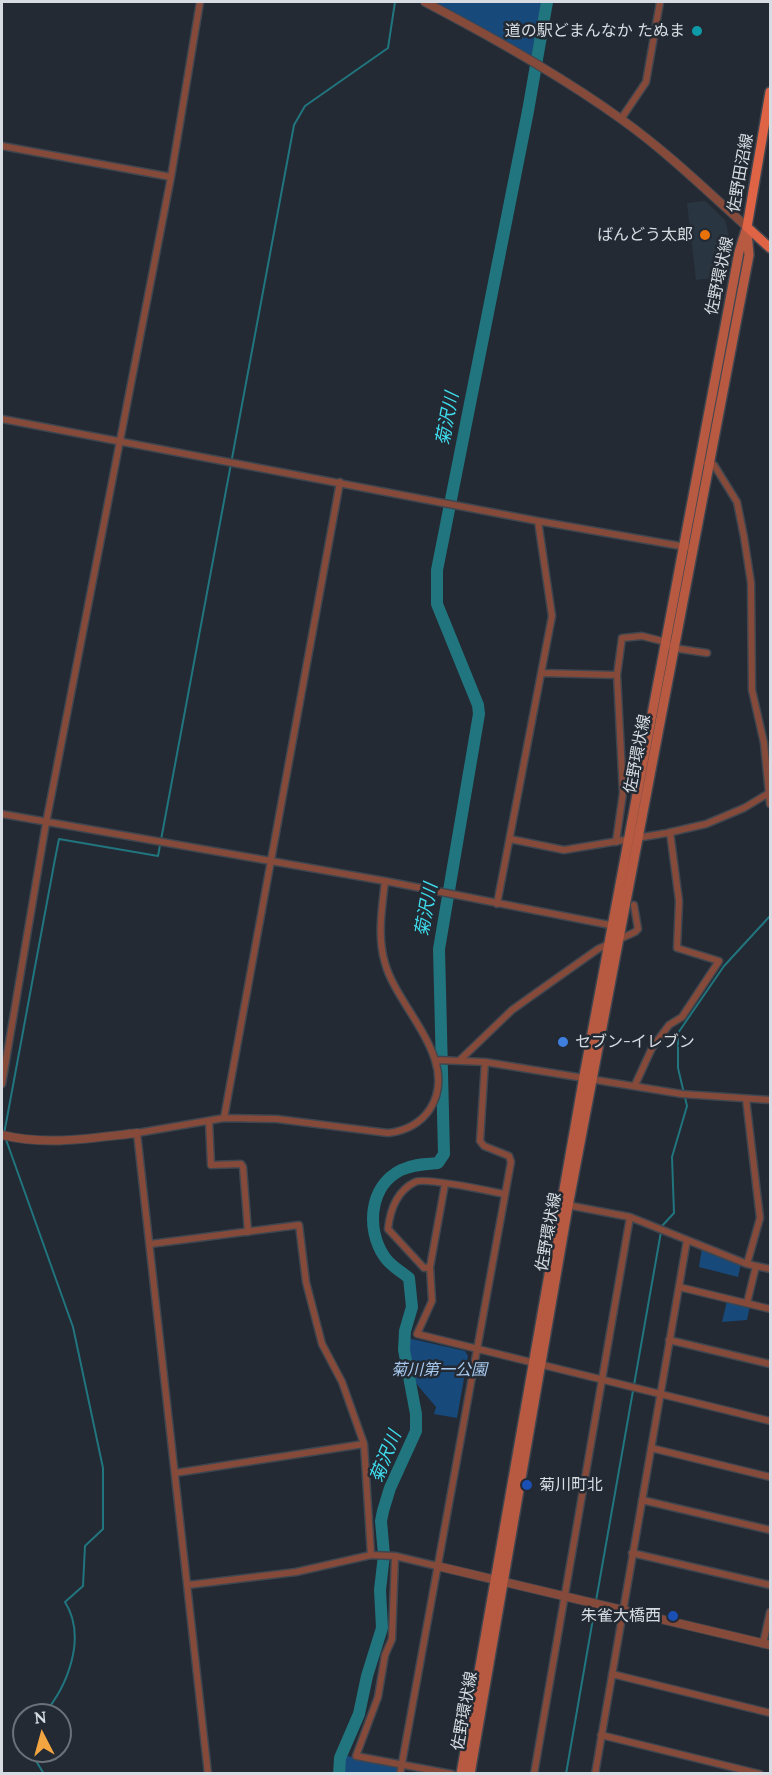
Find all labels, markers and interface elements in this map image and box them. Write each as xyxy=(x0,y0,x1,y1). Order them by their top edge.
place label: 道の駅どまんなか たぬま xyxy=(505,21,685,41)
marker: 道の駅どまんなか たぬま xyxy=(690,24,704,38)
street label: 佐野田沼線 xyxy=(725,132,757,214)
place label: ばんどう太郎 xyxy=(597,225,693,245)
marker: ばんどう太郎 xyxy=(698,228,712,242)
street label: 佐野環状線 xyxy=(702,235,738,317)
water label: 菊沢川 xyxy=(432,390,464,448)
street label: 佐野環状線 xyxy=(621,713,655,795)
water label: 菊沢川 xyxy=(412,882,442,938)
place label: セブン-イレブン xyxy=(575,1032,695,1052)
marker: セブン-イレブン xyxy=(556,1035,570,1049)
street label: 佐野環状線 xyxy=(533,1191,565,1273)
park label: 菊川第一公園 xyxy=(391,1360,487,1380)
water label: 菊沢川 xyxy=(366,1428,406,1486)
place label: 菊川町北 xyxy=(539,1475,603,1495)
marker: 菊川町北 xyxy=(520,1478,534,1492)
place label: 朱雀大橋西 xyxy=(581,1606,661,1626)
marker: 朱雀大橋西 xyxy=(666,1609,680,1623)
street label: 佐野環状線 xyxy=(449,1670,481,1752)
north arrow xyxy=(12,1703,72,1763)
text: N xyxy=(33,1706,48,1728)

